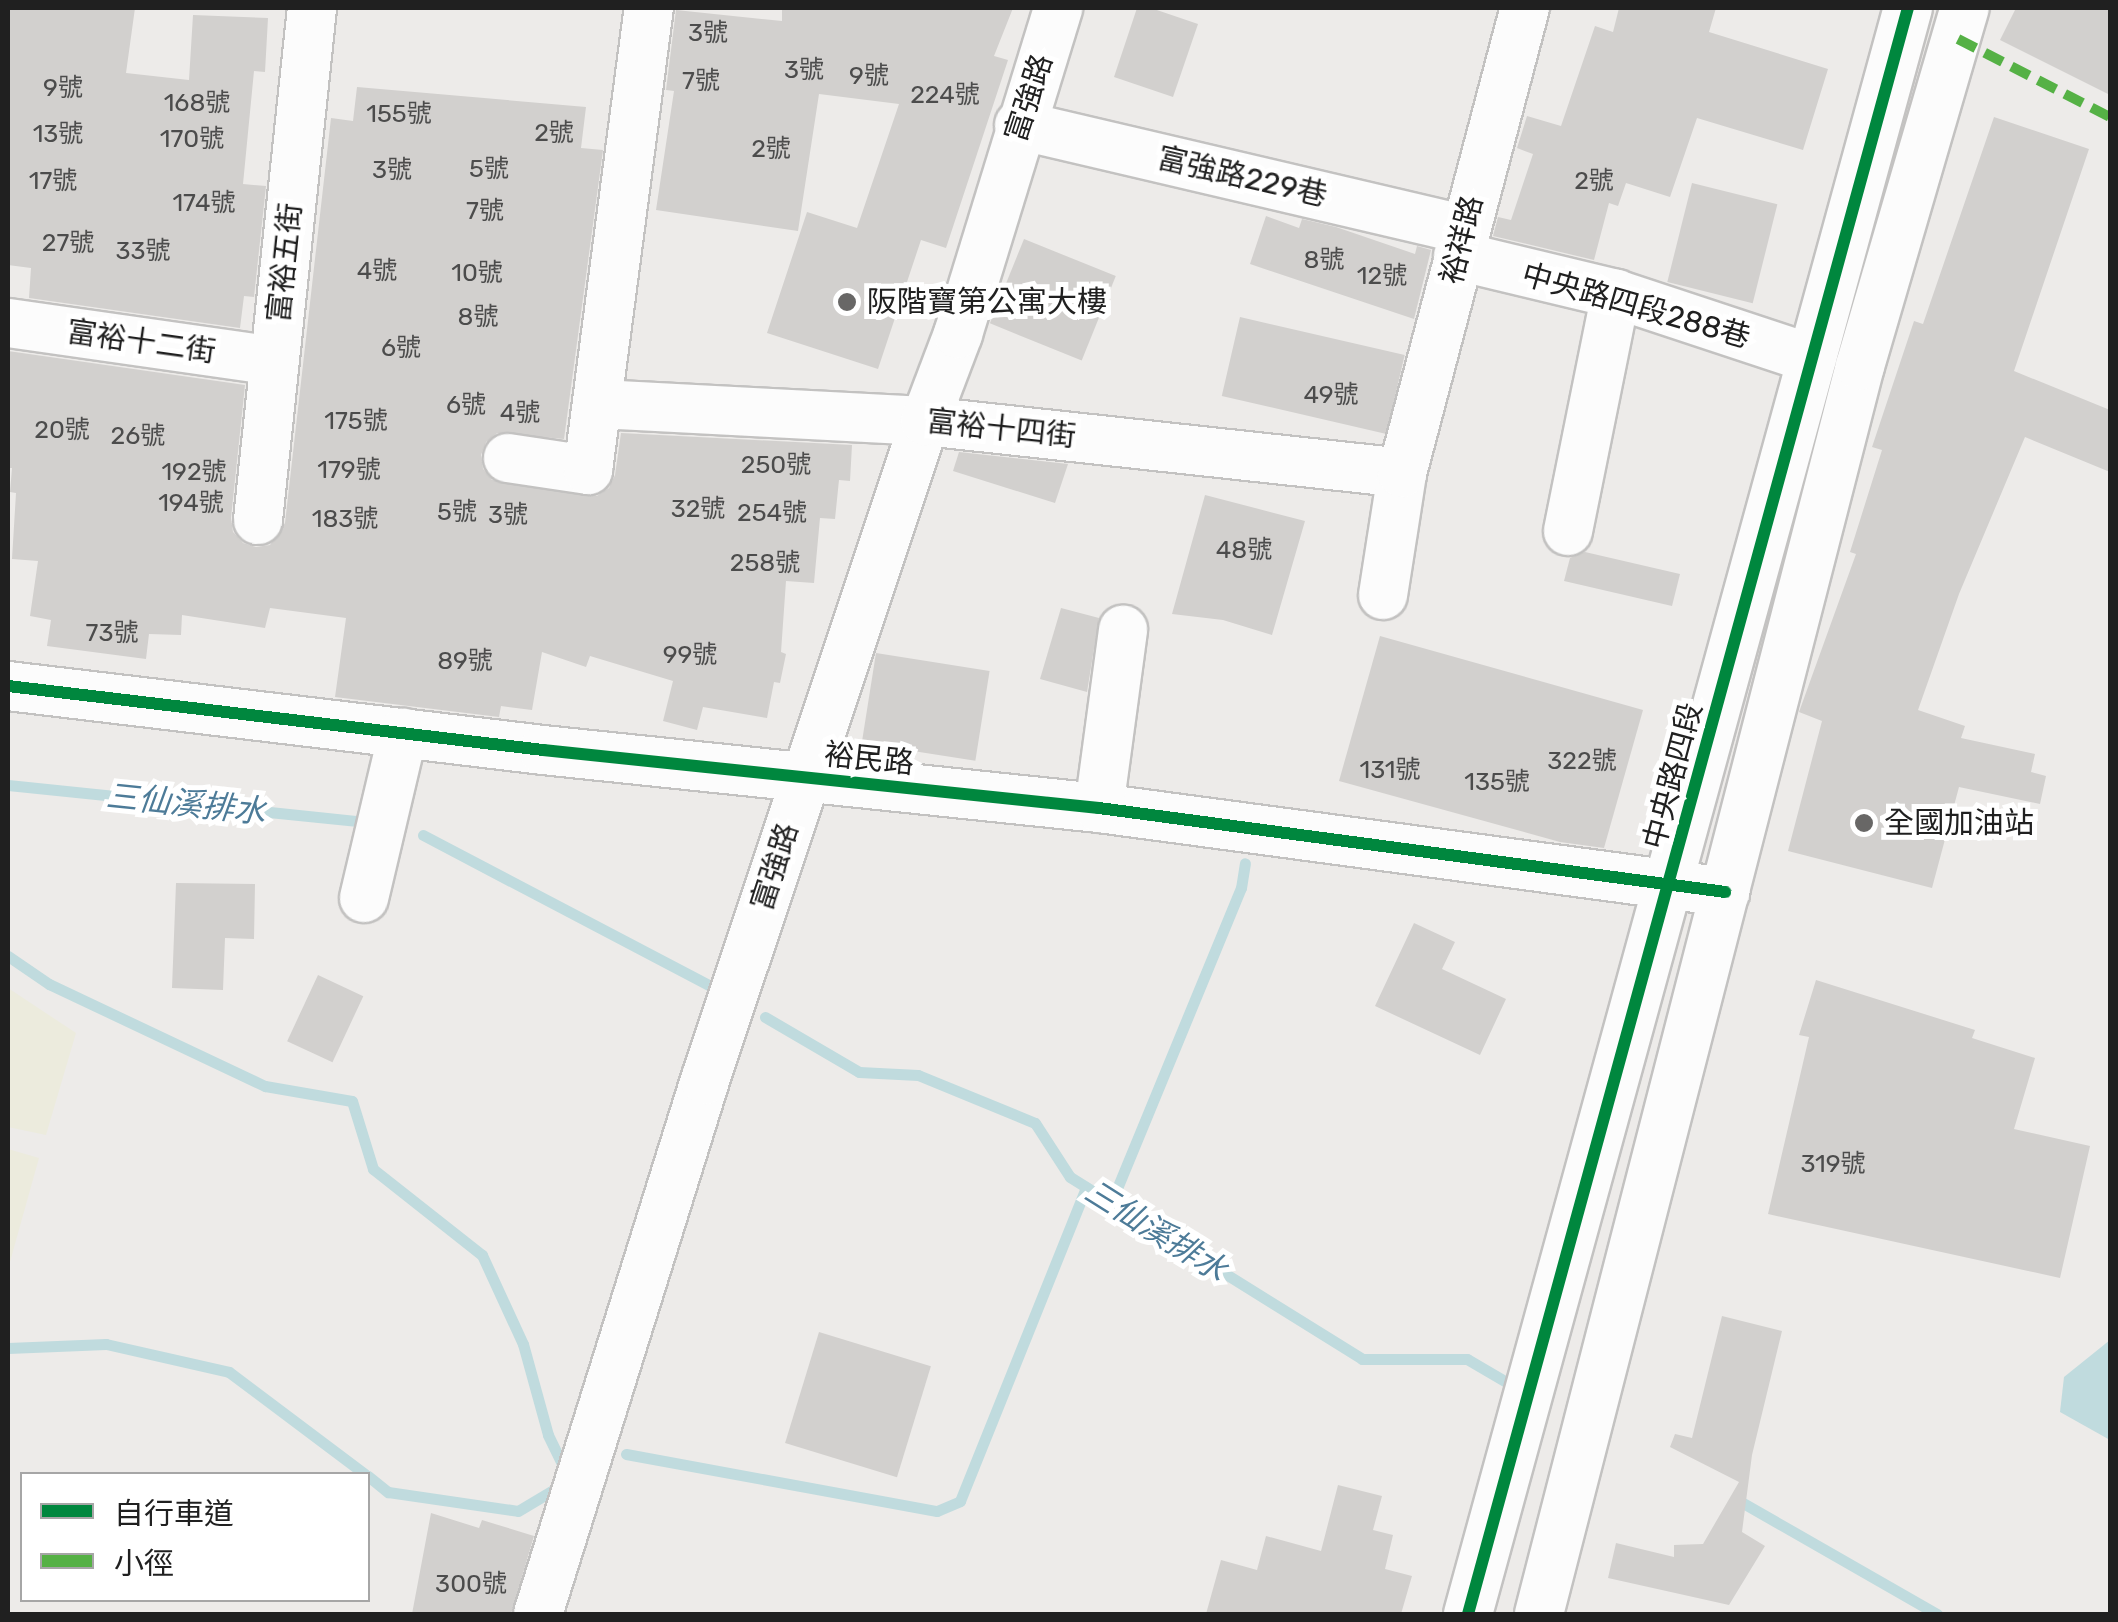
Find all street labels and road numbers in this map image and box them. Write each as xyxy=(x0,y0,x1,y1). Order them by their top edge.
street label: 富強路 xyxy=(998,50,1060,146)
street label: 富強路229巷 xyxy=(1154,140,1330,214)
street label: 裕祥路 xyxy=(1434,192,1490,288)
street label: 富裕五街 xyxy=(261,201,309,325)
street label: 中央路四段288巷 xyxy=(1518,256,1754,356)
street label: 富裕十二街 xyxy=(64,314,218,370)
street label: 富裕十四街 xyxy=(925,403,1077,455)
street label: 中央路四段 xyxy=(1636,699,1710,853)
street label: 裕民路 xyxy=(822,736,916,782)
street label: 富強路 xyxy=(744,819,806,915)

